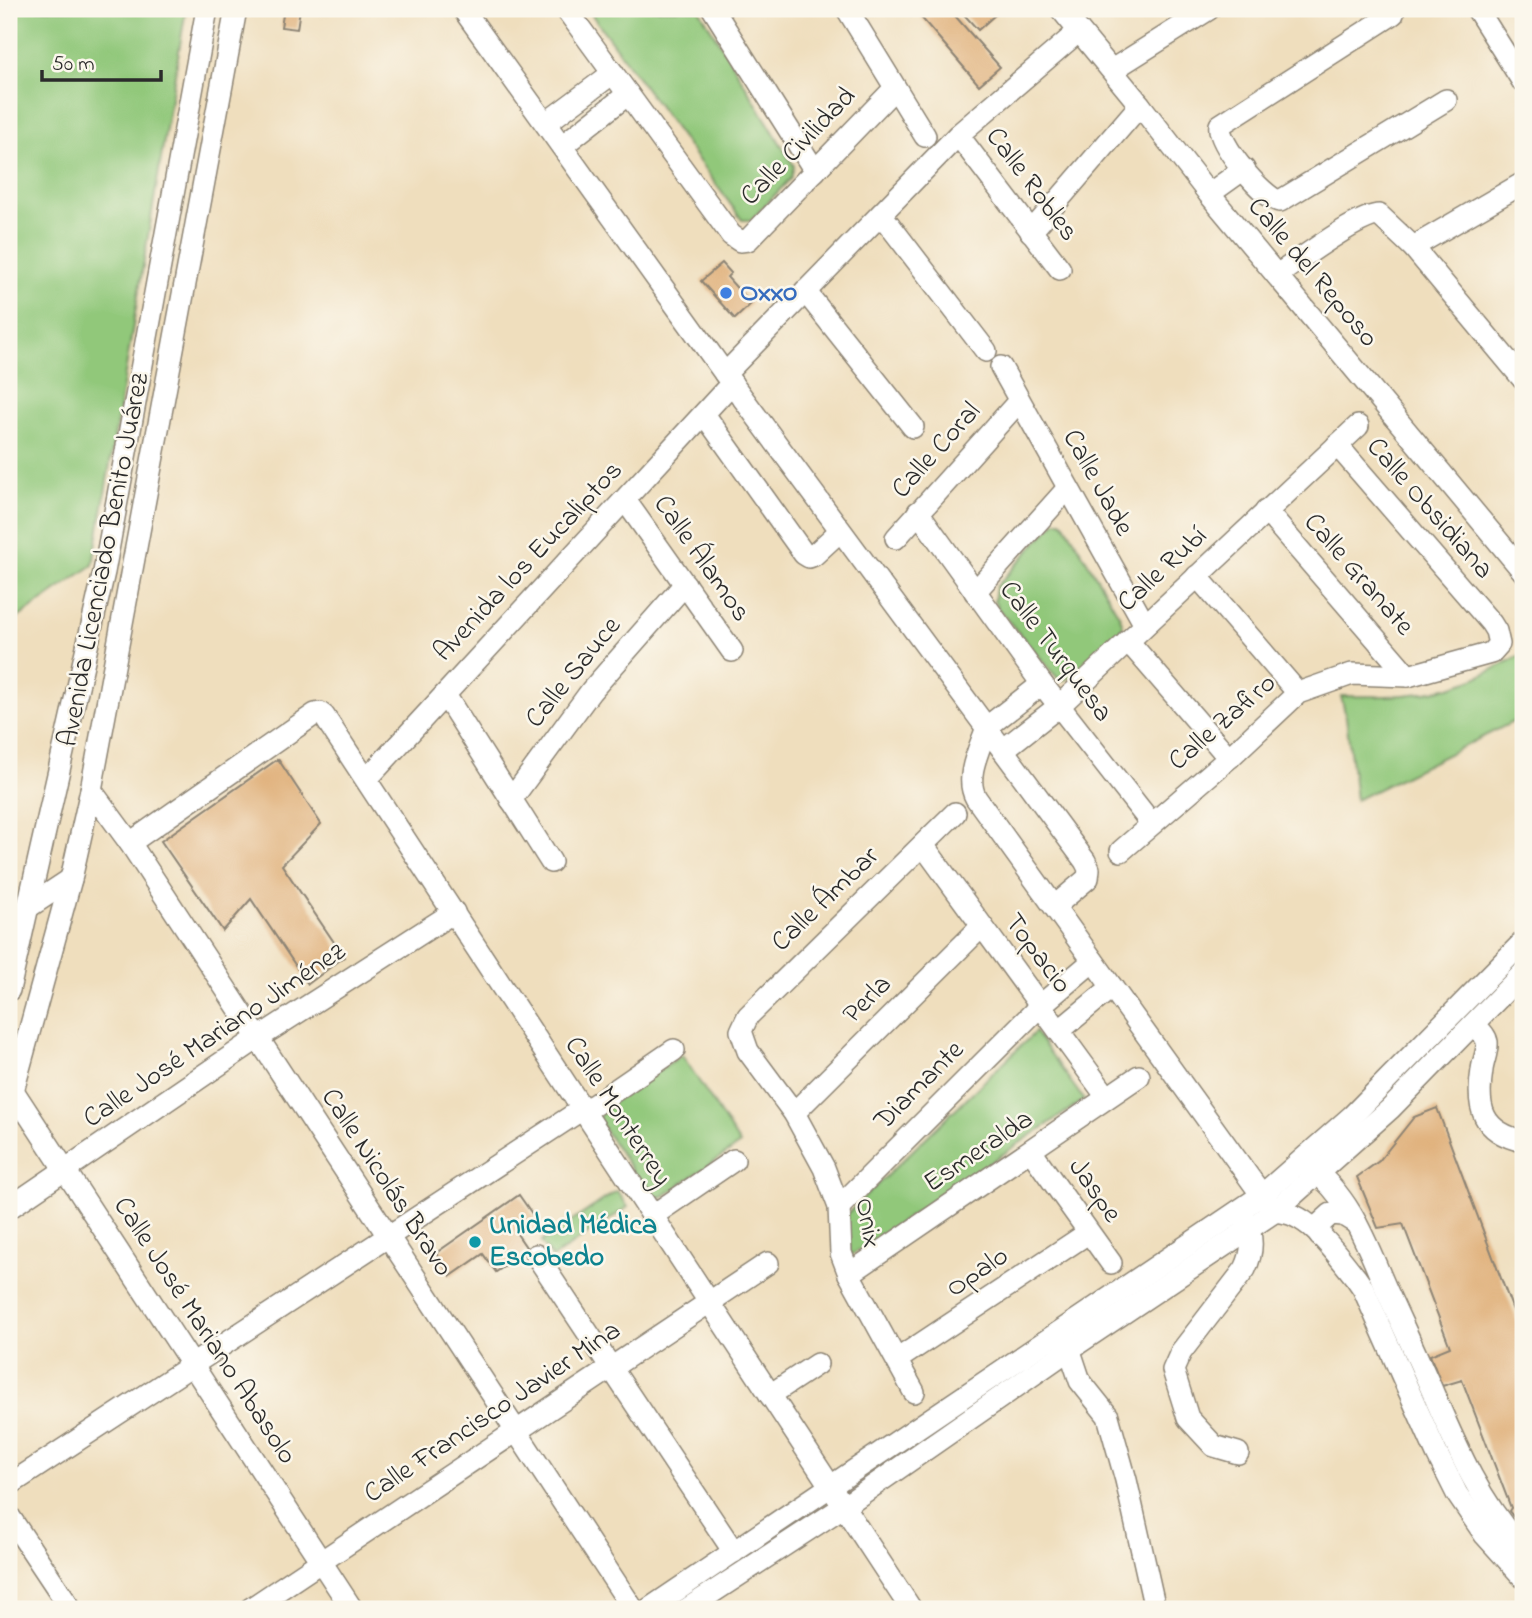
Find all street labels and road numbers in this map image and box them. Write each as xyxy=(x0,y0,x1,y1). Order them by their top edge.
street label: Calle Civilidad xyxy=(731,78,867,216)
street label: Calle Robles xyxy=(974,119,1088,251)
street label: Calle del Reposo xyxy=(1236,189,1388,357)
street label: Avenida Licenciado Benito Juárez xyxy=(49,369,161,750)
street label: Calle Coral xyxy=(882,393,992,509)
street label: Calle Jade xyxy=(1051,422,1143,544)
street label: Calle Obsidiana xyxy=(1356,429,1502,589)
street label: Avenida los Eucaliptos xyxy=(425,452,633,672)
street label: Calle Álamos xyxy=(642,487,760,631)
street label: Calle Granate xyxy=(1293,504,1424,646)
street label: Calle Rubí xyxy=(1109,517,1217,623)
street label: Calle Turquesa xyxy=(988,573,1122,731)
street label: Calle Sauce xyxy=(516,608,632,738)
street label: Calle Zafiro xyxy=(1160,664,1286,782)
street label: Calle Ámbar xyxy=(762,837,890,962)
street label: Topacio xyxy=(993,905,1081,1003)
street label: Calle José Mariano Jiménez xyxy=(76,933,355,1139)
street label: Perla xyxy=(834,966,902,1034)
street label: Calle Monterrey xyxy=(553,1029,681,1195)
street label: Diamante xyxy=(865,1031,975,1141)
street label: Calle Nicolás Bravo xyxy=(310,1081,462,1285)
street label: Esmeralda xyxy=(916,1100,1042,1204)
street label: Jaspe xyxy=(1057,1150,1131,1232)
street label: Calle José Mariano Abasolo xyxy=(102,1189,306,1473)
street label: Onix xyxy=(842,1195,892,1251)
street label: Opalo xyxy=(938,1237,1018,1309)
street label: Calle Francisco Javier Mina xyxy=(356,1311,630,1515)

